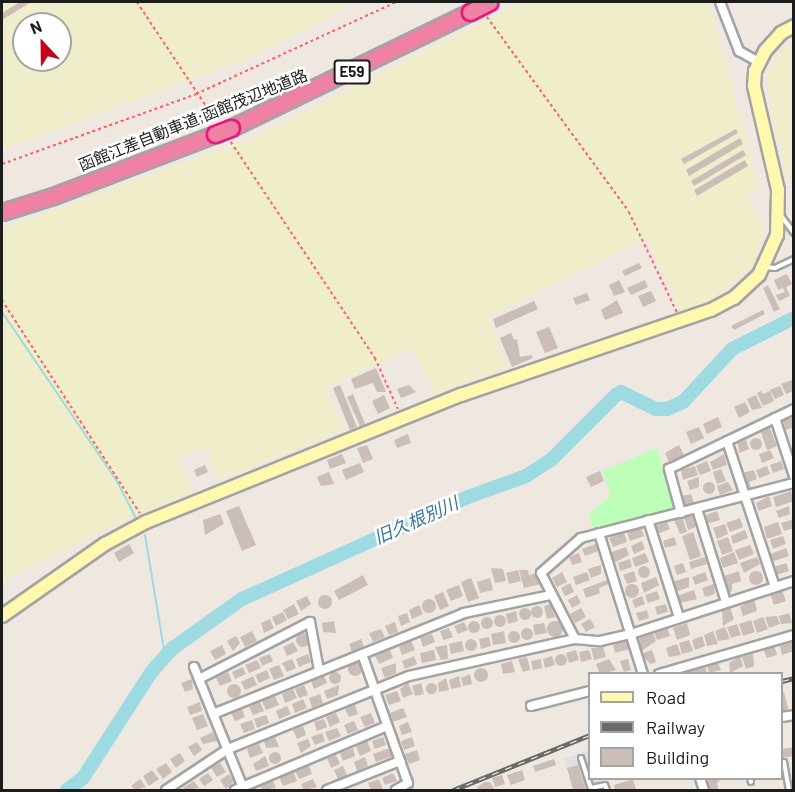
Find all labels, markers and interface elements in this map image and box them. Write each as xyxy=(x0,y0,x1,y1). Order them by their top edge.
north arrow xyxy=(12,12,72,72)
text: N xyxy=(27,16,44,38)
road number: E59 xyxy=(332,60,372,84)
street label: 函館江差自動車道;函館茂辺地道路 xyxy=(76,65,310,175)
water label: 旧久根別川 xyxy=(370,492,462,548)
legend xyxy=(588,672,783,780)
text: Road xyxy=(646,686,686,708)
text: Railway xyxy=(646,716,705,738)
text: Building xyxy=(646,746,709,768)

